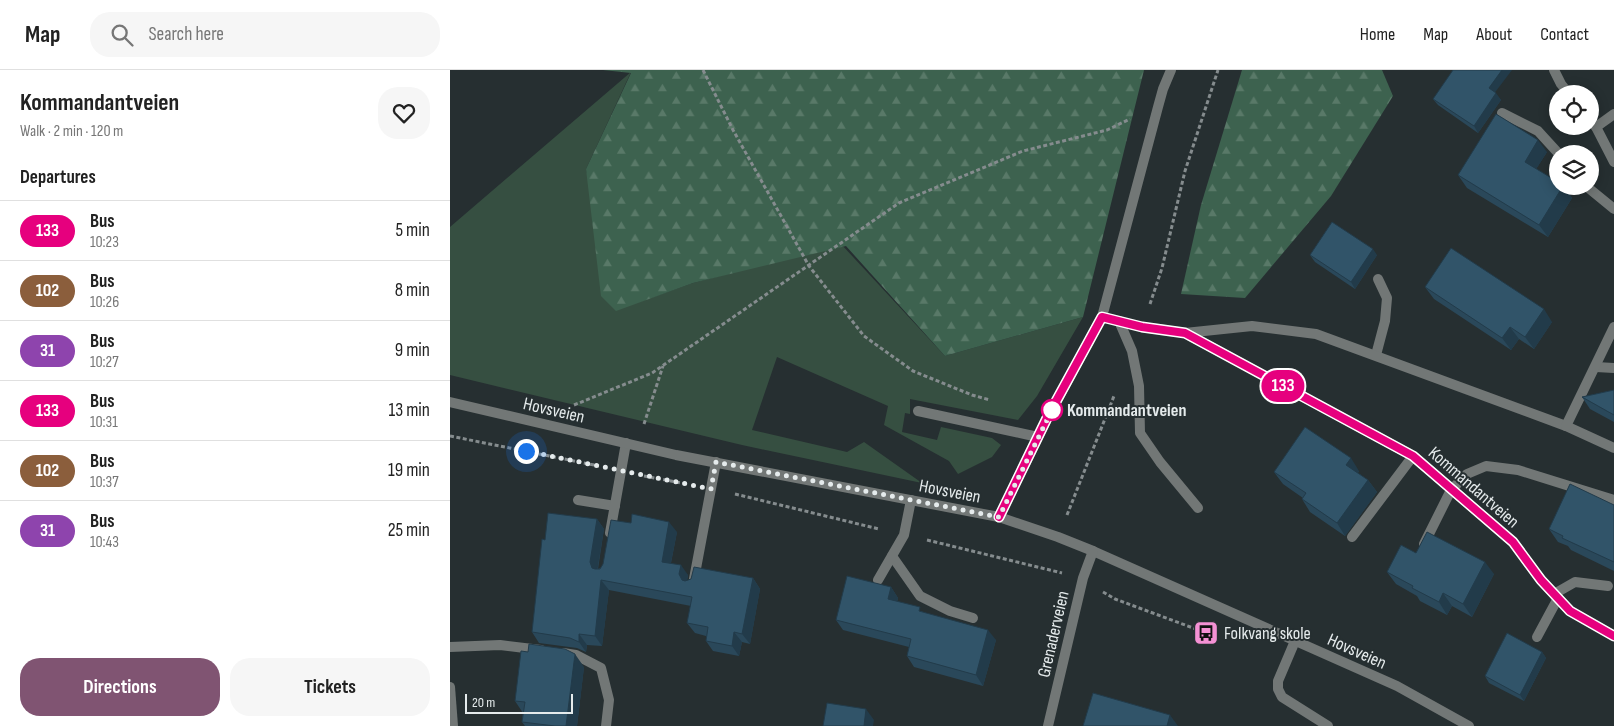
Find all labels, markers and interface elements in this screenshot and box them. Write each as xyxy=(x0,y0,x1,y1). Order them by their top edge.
search box xyxy=(90,12,440,57)
text: Map xyxy=(25,20,60,49)
icon: search xyxy=(108,21,136,49)
text: Search here xyxy=(148,23,224,46)
text: Home xyxy=(1360,24,1395,45)
text: Map xyxy=(1423,24,1448,45)
text: About xyxy=(1476,24,1512,45)
text: Contact xyxy=(1540,24,1589,45)
map controls xyxy=(1549,85,1599,195)
button: locate xyxy=(1549,85,1599,135)
button: heart xyxy=(378,87,430,139)
text: Kommandantveien xyxy=(20,88,179,117)
text: Walk · 2 min · 120 m xyxy=(20,122,123,141)
button: layers xyxy=(1549,145,1599,195)
text: Departures xyxy=(20,166,96,189)
text: Bus xyxy=(90,210,115,233)
text: 5 min xyxy=(395,219,430,242)
text: 133 xyxy=(36,220,59,241)
text: 10:23 xyxy=(90,233,119,252)
text: Bus xyxy=(90,270,115,293)
text: 8 min xyxy=(395,279,430,302)
text: 102 xyxy=(36,280,59,301)
text: 10:26 xyxy=(90,293,119,312)
text: Bus xyxy=(90,330,115,353)
text: 9 min xyxy=(395,339,430,362)
text: 31 xyxy=(40,340,55,361)
text: 10:27 xyxy=(90,353,119,372)
line badge: 133 xyxy=(1254,370,1312,402)
text: 133 xyxy=(1271,375,1295,396)
text: Bus xyxy=(90,390,115,413)
street label: Hovsveien xyxy=(521,393,587,428)
text: 13 min xyxy=(389,399,430,422)
marker: Kommandantveien xyxy=(1041,399,1063,421)
text: 133 xyxy=(36,400,59,421)
place label: Kommandantveien xyxy=(1067,400,1186,421)
text: 10:31 xyxy=(90,413,118,432)
your location xyxy=(514,439,539,464)
street label: Kommandantveien xyxy=(1424,442,1523,532)
text: Bus xyxy=(90,450,115,473)
text: 19 min xyxy=(388,459,430,482)
text: 102 xyxy=(36,460,59,481)
text: 10:37 xyxy=(90,473,119,492)
street label: Hovsveien xyxy=(917,475,982,508)
text: Bus xyxy=(90,510,115,533)
text: 25 min xyxy=(388,519,430,542)
text: 31 xyxy=(40,520,55,541)
text: 10:43 xyxy=(90,533,119,552)
street label: Grenaderveien xyxy=(1033,589,1074,679)
bus stop icon: Folkvang skole xyxy=(1193,620,1219,646)
place label: Folkvang skole xyxy=(1224,623,1311,644)
street label: Hovsveien xyxy=(1324,629,1389,674)
button: Directions xyxy=(20,658,220,716)
button: Tickets xyxy=(230,658,430,716)
scale bar xyxy=(465,691,572,714)
text: 20 m xyxy=(472,694,495,711)

